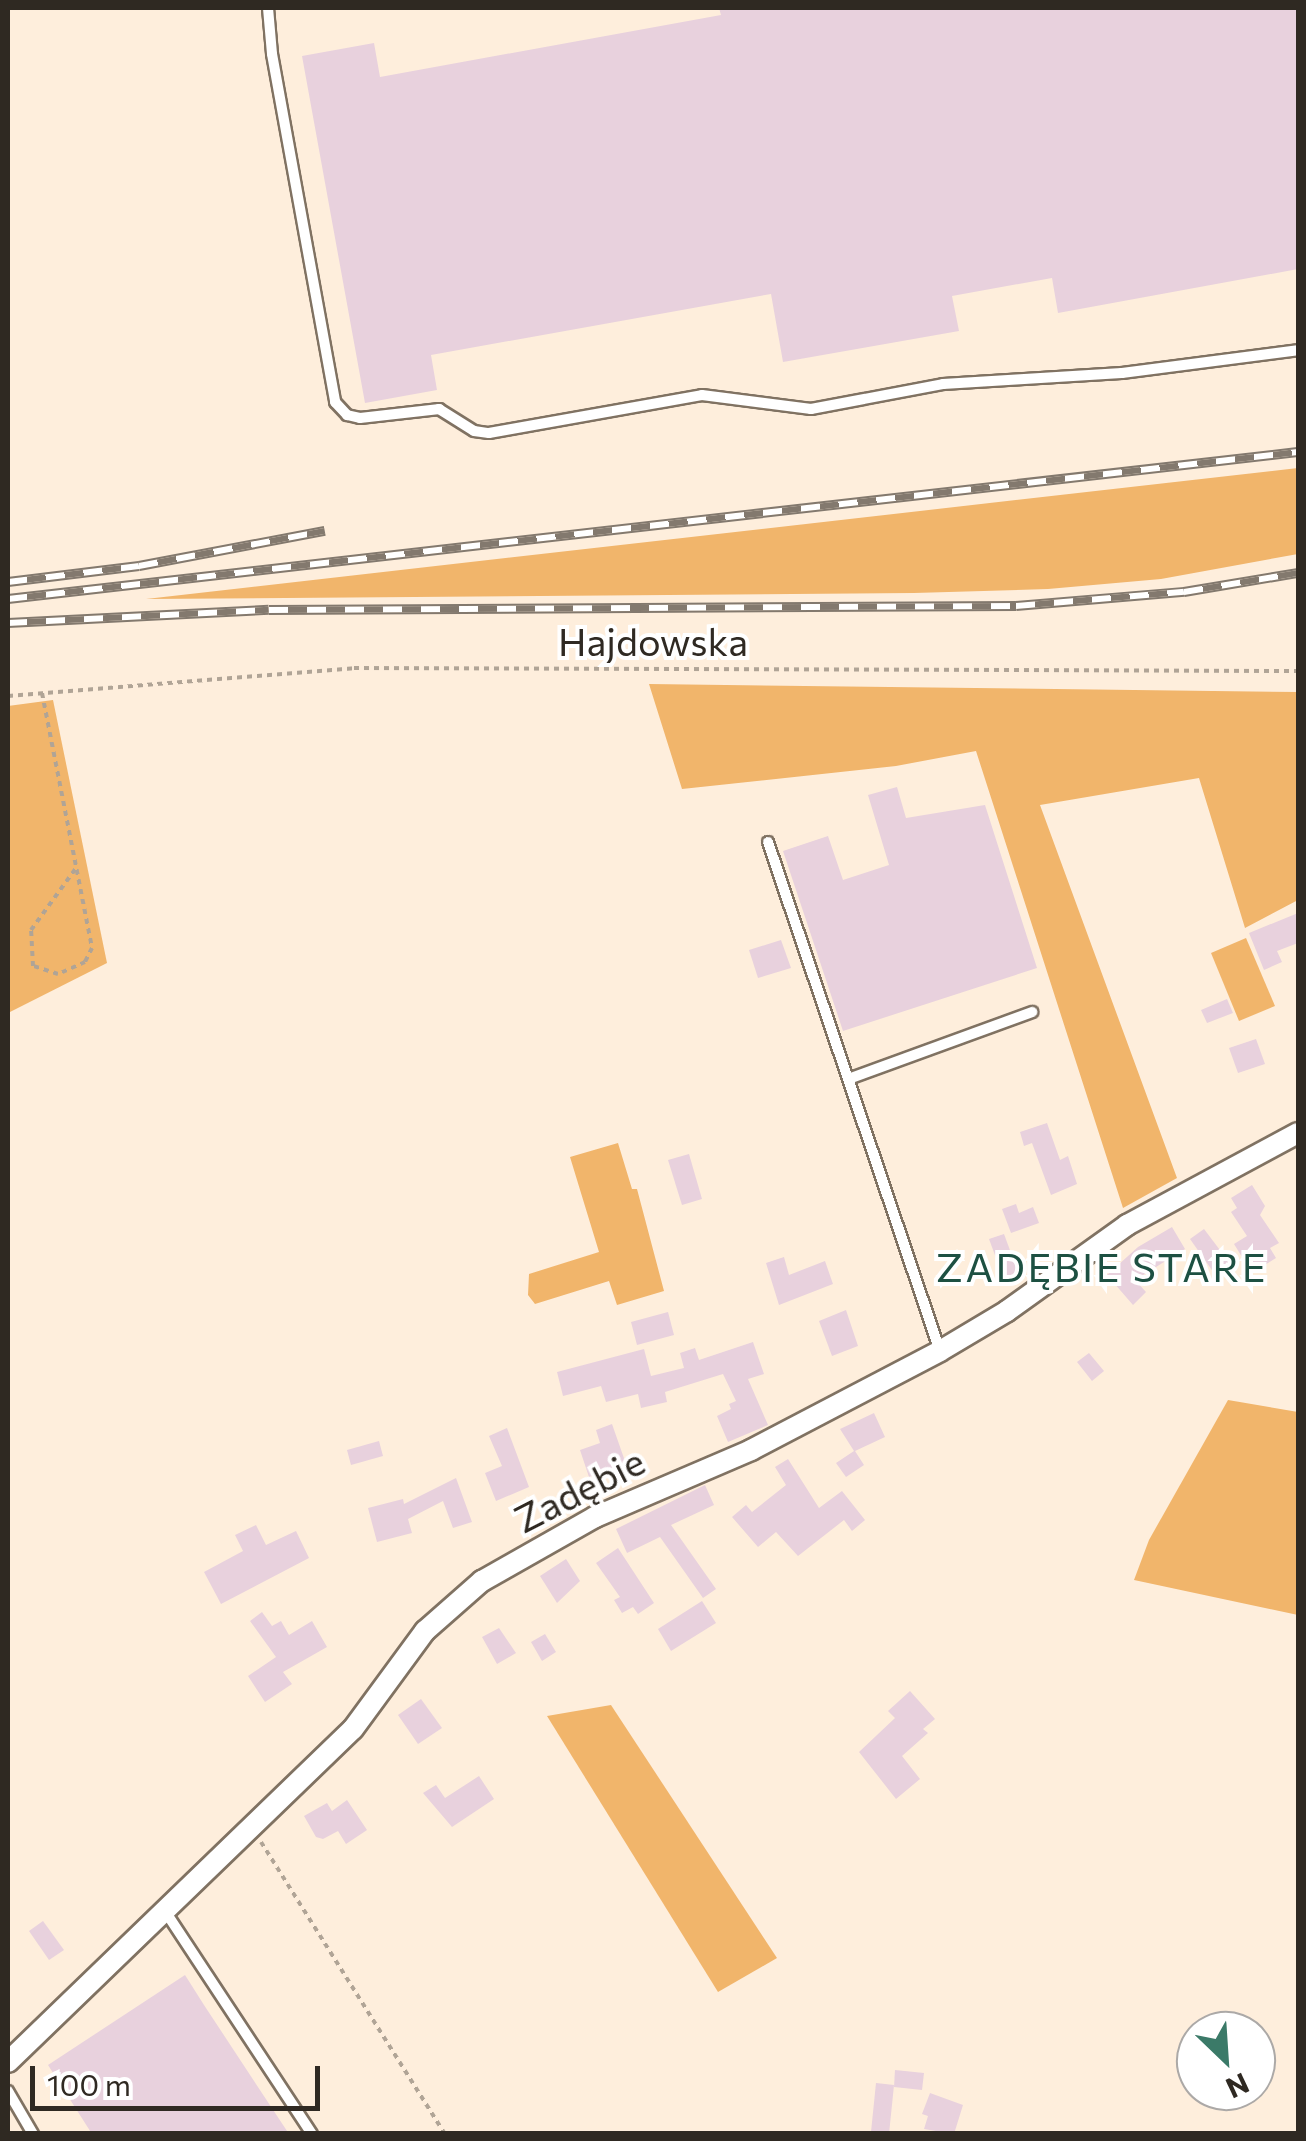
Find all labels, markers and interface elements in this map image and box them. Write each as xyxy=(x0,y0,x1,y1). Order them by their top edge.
street label: Hajdowska xyxy=(558,618,748,664)
district label: ZADĘBIE STARE xyxy=(936,1242,1268,1290)
street label: Zadębie xyxy=(506,1437,652,1541)
north arrow xyxy=(1176,2011,1276,2111)
scale bar xyxy=(35,2046,325,2108)
text: 100 m xyxy=(47,2065,131,2102)
text: N xyxy=(1221,2067,1255,2106)

